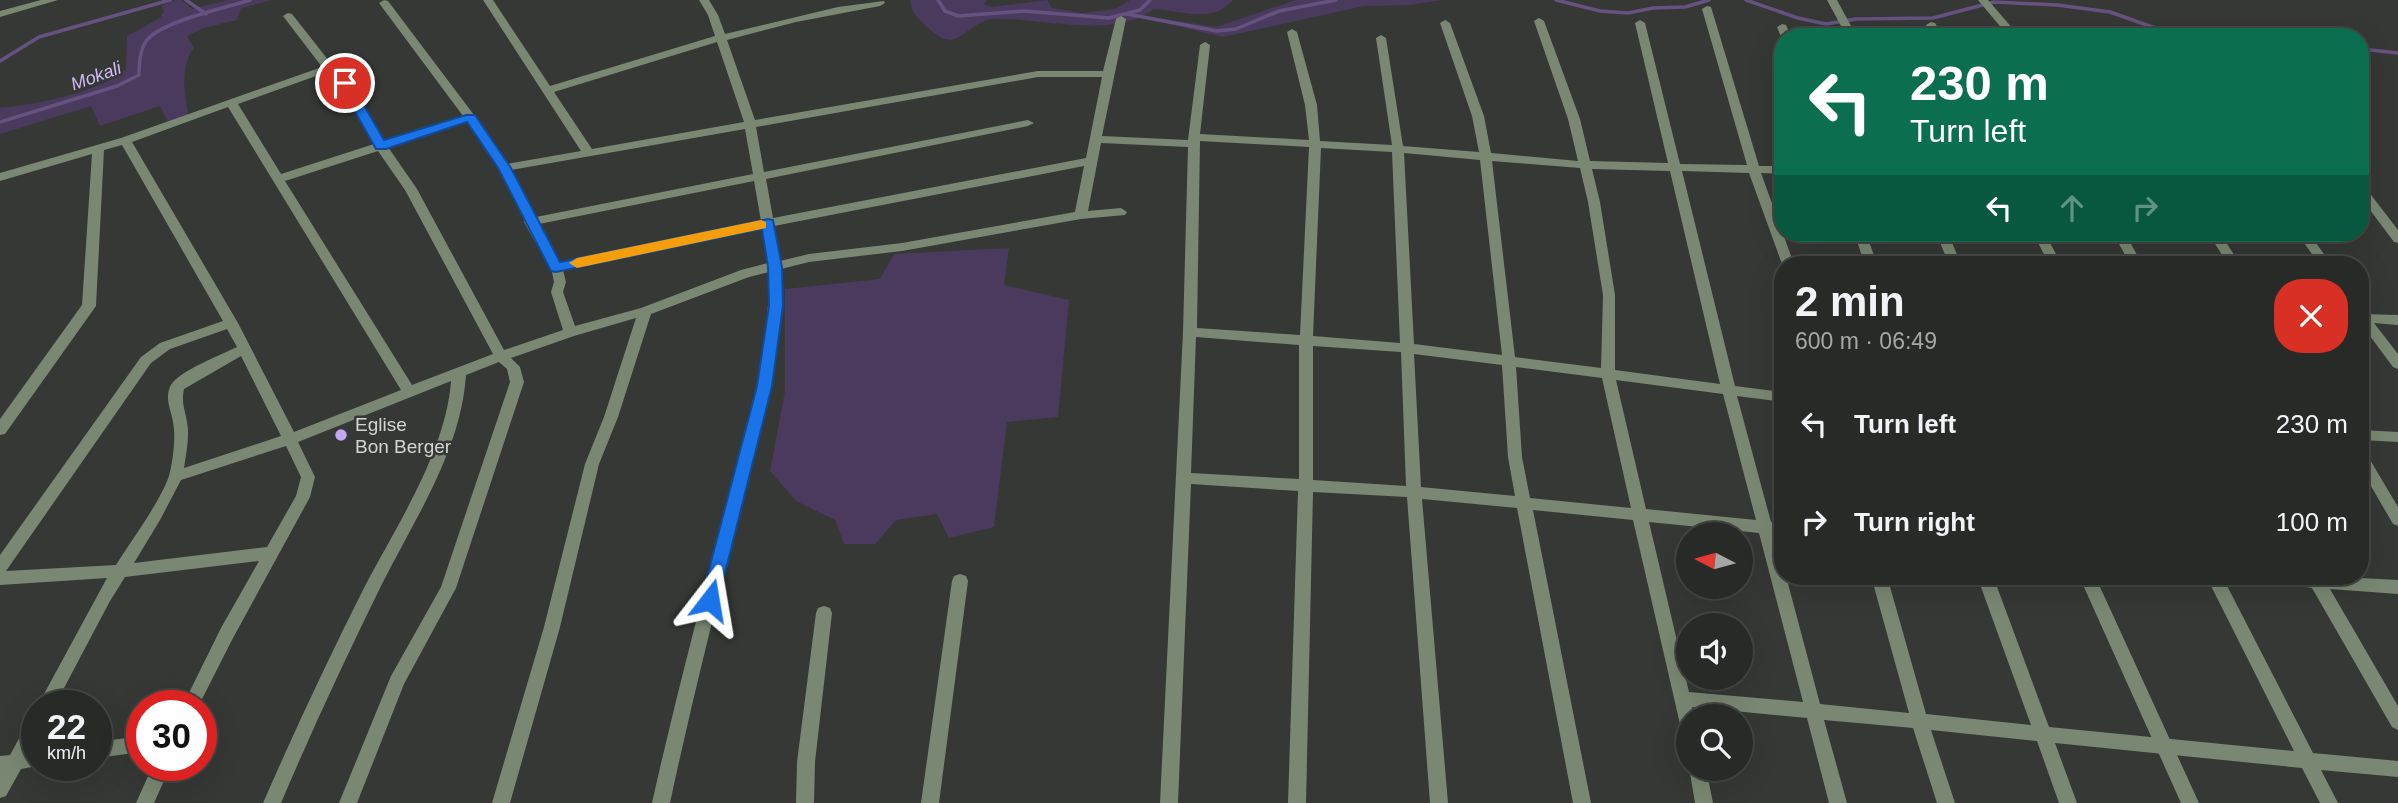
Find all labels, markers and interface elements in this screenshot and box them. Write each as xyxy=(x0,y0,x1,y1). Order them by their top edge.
pin xyxy=(315,53,375,113)
icon: left xyxy=(1795,56,1886,147)
text: 230 m xyxy=(1910,56,2049,110)
water label: Mokali xyxy=(68,57,125,94)
icon: arrive xyxy=(326,64,364,102)
text: Turn left xyxy=(1910,113,2026,149)
icon: left xyxy=(1980,189,2018,227)
icon: ahead xyxy=(2053,189,2091,227)
icon: right xyxy=(2126,189,2164,227)
text: 2 min xyxy=(1795,278,1905,325)
button: close xyxy=(2274,279,2348,353)
text: 600 m · 06:49 xyxy=(1795,328,1937,354)
icon: left xyxy=(1795,405,1833,443)
text: Turn left xyxy=(1854,409,1956,439)
text: 230 m xyxy=(2276,409,2348,439)
place label: Eglise Bon Berger xyxy=(355,414,452,457)
marker: Eglise Bon Berger xyxy=(333,427,349,443)
icon: right xyxy=(1795,503,1833,541)
text: Turn right xyxy=(1854,507,1975,537)
text: 100 m xyxy=(2276,507,2348,537)
north arrow xyxy=(1676,522,1754,598)
map controls xyxy=(1676,522,1753,781)
position arrow xyxy=(673,563,747,637)
button: sound xyxy=(1676,613,1753,690)
speed limit sign: 30 xyxy=(126,690,217,781)
button: search xyxy=(1676,704,1753,781)
text: 22 xyxy=(47,707,86,746)
text: km/h xyxy=(47,743,86,763)

